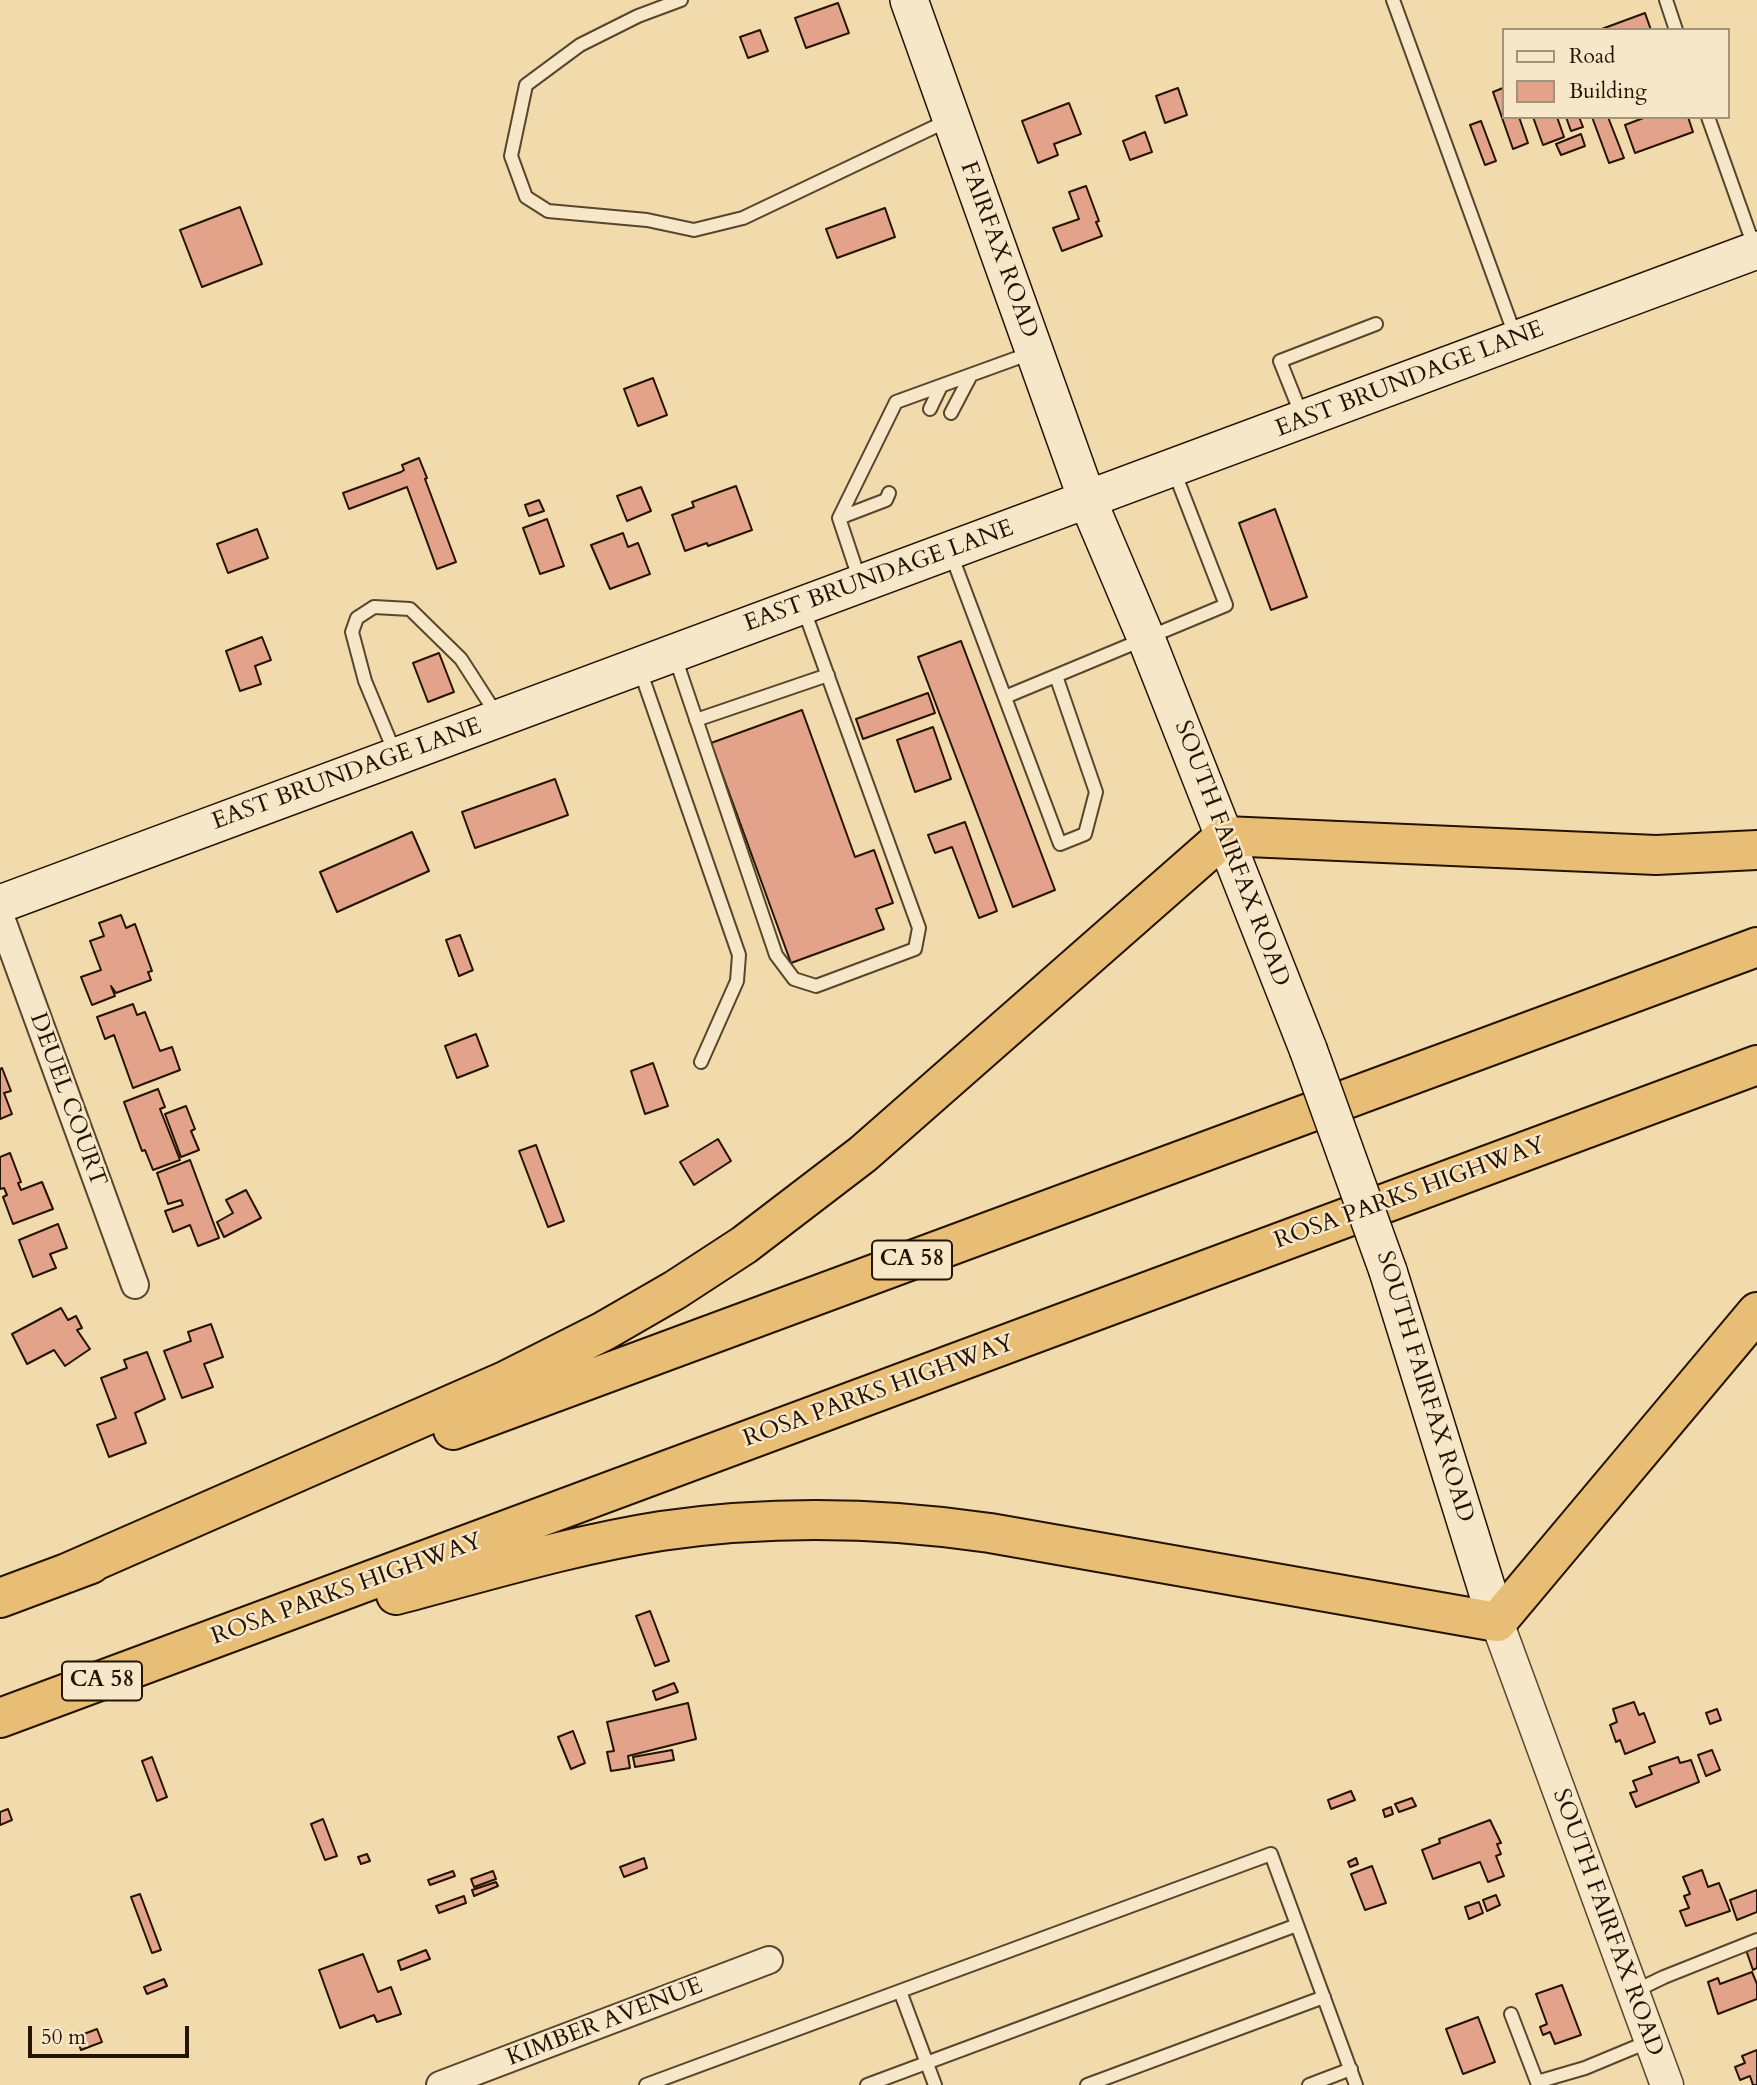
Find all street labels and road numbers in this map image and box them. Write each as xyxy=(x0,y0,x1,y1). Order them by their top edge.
street label: FAIRFAX ROAD xyxy=(953,158,1043,342)
street label: EAST BRUNDAGE LANE xyxy=(1272,316,1548,444)
street label: EAST BRUNDAGE LANE xyxy=(740,515,1018,639)
street label: EAST BRUNDAGE LANE xyxy=(208,713,486,837)
street label: SOUTH FAIRFAX ROAD xyxy=(1167,717,1295,991)
street label: DEUEL COURT xyxy=(22,1009,112,1191)
street label: ROSA PARKS HIGHWAY xyxy=(1271,1132,1549,1256)
road number: CA 58 xyxy=(872,1240,952,1280)
street label: SOUTH FAIRFAX ROAD xyxy=(1369,1248,1479,1526)
street label: ROSA PARKS HIGHWAY xyxy=(740,1330,1018,1454)
street label: ROSA PARKS HIGHWAY xyxy=(208,1528,486,1652)
road number: CA 58 xyxy=(62,1662,142,1700)
street label: SOUTH FAIRFAX ROAD xyxy=(1545,1786,1669,2060)
street label: KIMBER AVENUE xyxy=(503,1972,707,2074)

